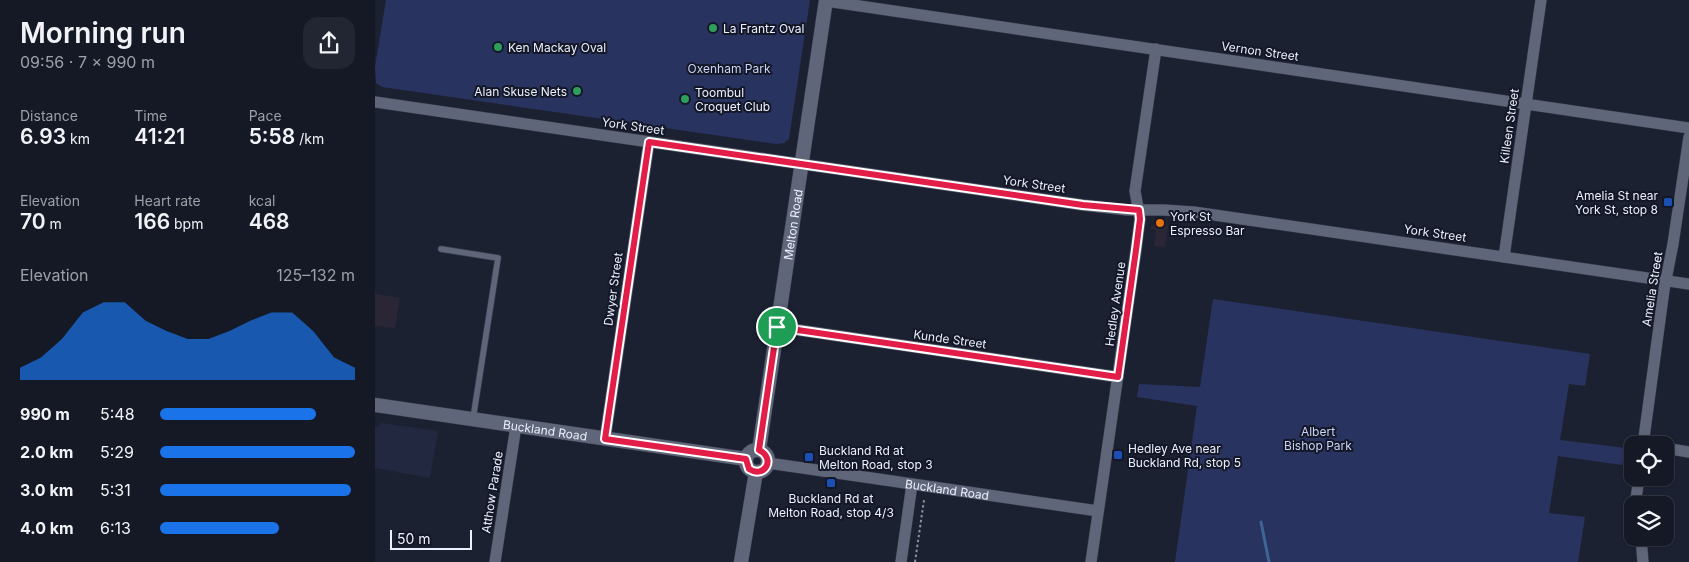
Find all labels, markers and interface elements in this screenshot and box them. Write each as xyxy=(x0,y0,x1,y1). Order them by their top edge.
text: Morning run xyxy=(20,16,186,50)
button: share xyxy=(303,17,355,69)
place label: La Frantz Oval xyxy=(723,21,804,36)
marker: La Frantz Oval xyxy=(707,22,719,34)
street label: Vernon Street xyxy=(1220,38,1300,64)
place label: Ken Mackay Oval xyxy=(508,40,606,55)
marker: Ken Mackay Oval xyxy=(492,41,504,53)
text: 09:56 · 7 × 990 m xyxy=(20,52,155,72)
park label: Oxenham Park xyxy=(688,61,771,76)
place label: Alan Skuse Nets xyxy=(474,84,567,99)
marker: Alan Skuse Nets xyxy=(571,85,583,97)
place label: Toombul Croquet Club xyxy=(695,85,770,114)
street label: Killeen Street xyxy=(1496,88,1522,164)
marker: Toombul Croquet Club xyxy=(679,93,691,105)
text: Distance xyxy=(20,107,78,124)
text: Time xyxy=(134,107,167,124)
text: Pace xyxy=(249,107,282,124)
street label: York Street xyxy=(601,114,665,138)
text: 6.93 xyxy=(20,124,66,149)
text: 41:21 xyxy=(134,124,185,149)
text: 5:58 xyxy=(249,124,295,149)
text: km xyxy=(66,130,90,147)
text: /km xyxy=(295,130,324,147)
street label: York Street xyxy=(1002,172,1066,196)
street label: Melton Road xyxy=(780,188,805,261)
place label: Amelia St near York St, stop 8 xyxy=(1575,188,1658,217)
text: Elevation xyxy=(20,192,80,209)
text: Heart rate xyxy=(134,192,201,209)
text: kcal xyxy=(249,192,275,209)
marker: Amelia St near York St, stop 8 xyxy=(1662,196,1674,208)
text: 70 xyxy=(20,209,46,234)
text: 166 xyxy=(134,209,170,234)
text: 468 xyxy=(249,209,290,234)
place label: York St Espresso Bar xyxy=(1170,209,1245,238)
text: m xyxy=(46,215,62,232)
text: bpm xyxy=(170,215,203,232)
marker: York St Espresso Bar xyxy=(1154,217,1166,229)
street label: York Street xyxy=(1403,221,1467,245)
street label: Amelia Street xyxy=(1639,250,1665,327)
street label: Dwyer Street xyxy=(600,251,626,327)
street label: Hedley Avenue xyxy=(1102,261,1128,347)
text: Elevation xyxy=(20,265,89,285)
text: 125–132 m xyxy=(276,265,355,285)
pin xyxy=(756,306,798,348)
icon: arrive xyxy=(763,313,791,341)
street label: Kunde Street xyxy=(913,326,987,352)
text: 990 m xyxy=(20,404,70,424)
text: 5:48 xyxy=(100,404,135,424)
street label: Buckland Road xyxy=(502,416,588,443)
park label: Albert Bishop Park xyxy=(1284,424,1352,453)
map controls xyxy=(1624,436,1674,546)
button: locate xyxy=(1624,436,1674,486)
place label: Hedley Ave near Buckland Rd, stop 5 xyxy=(1128,441,1241,470)
text: 2.0 km xyxy=(20,442,73,462)
text: 5:29 xyxy=(100,442,134,462)
place label: Buckland Rd at Melton Road, stop 3 xyxy=(819,443,933,472)
marker: Hedley Ave near Buckland Rd, stop 5 xyxy=(1112,449,1124,461)
street label: Atthow Parade xyxy=(478,450,506,534)
marker: Buckland Rd at Melton Road, stop 3 xyxy=(803,451,815,463)
street label: Buckland Road xyxy=(904,476,990,503)
marker: Buckland Rd at Melton Road, stop 4/3 xyxy=(825,477,837,489)
text: 3.0 km xyxy=(20,480,73,500)
text: 5:31 xyxy=(100,480,131,500)
place label: Buckland Rd at Melton Road, stop 4/3 xyxy=(768,491,894,520)
button: layers xyxy=(1624,496,1674,546)
text: 4.0 km xyxy=(20,518,74,538)
text: 6:13 xyxy=(100,518,131,538)
scale bar xyxy=(390,527,473,550)
text: 50 m xyxy=(397,530,431,547)

